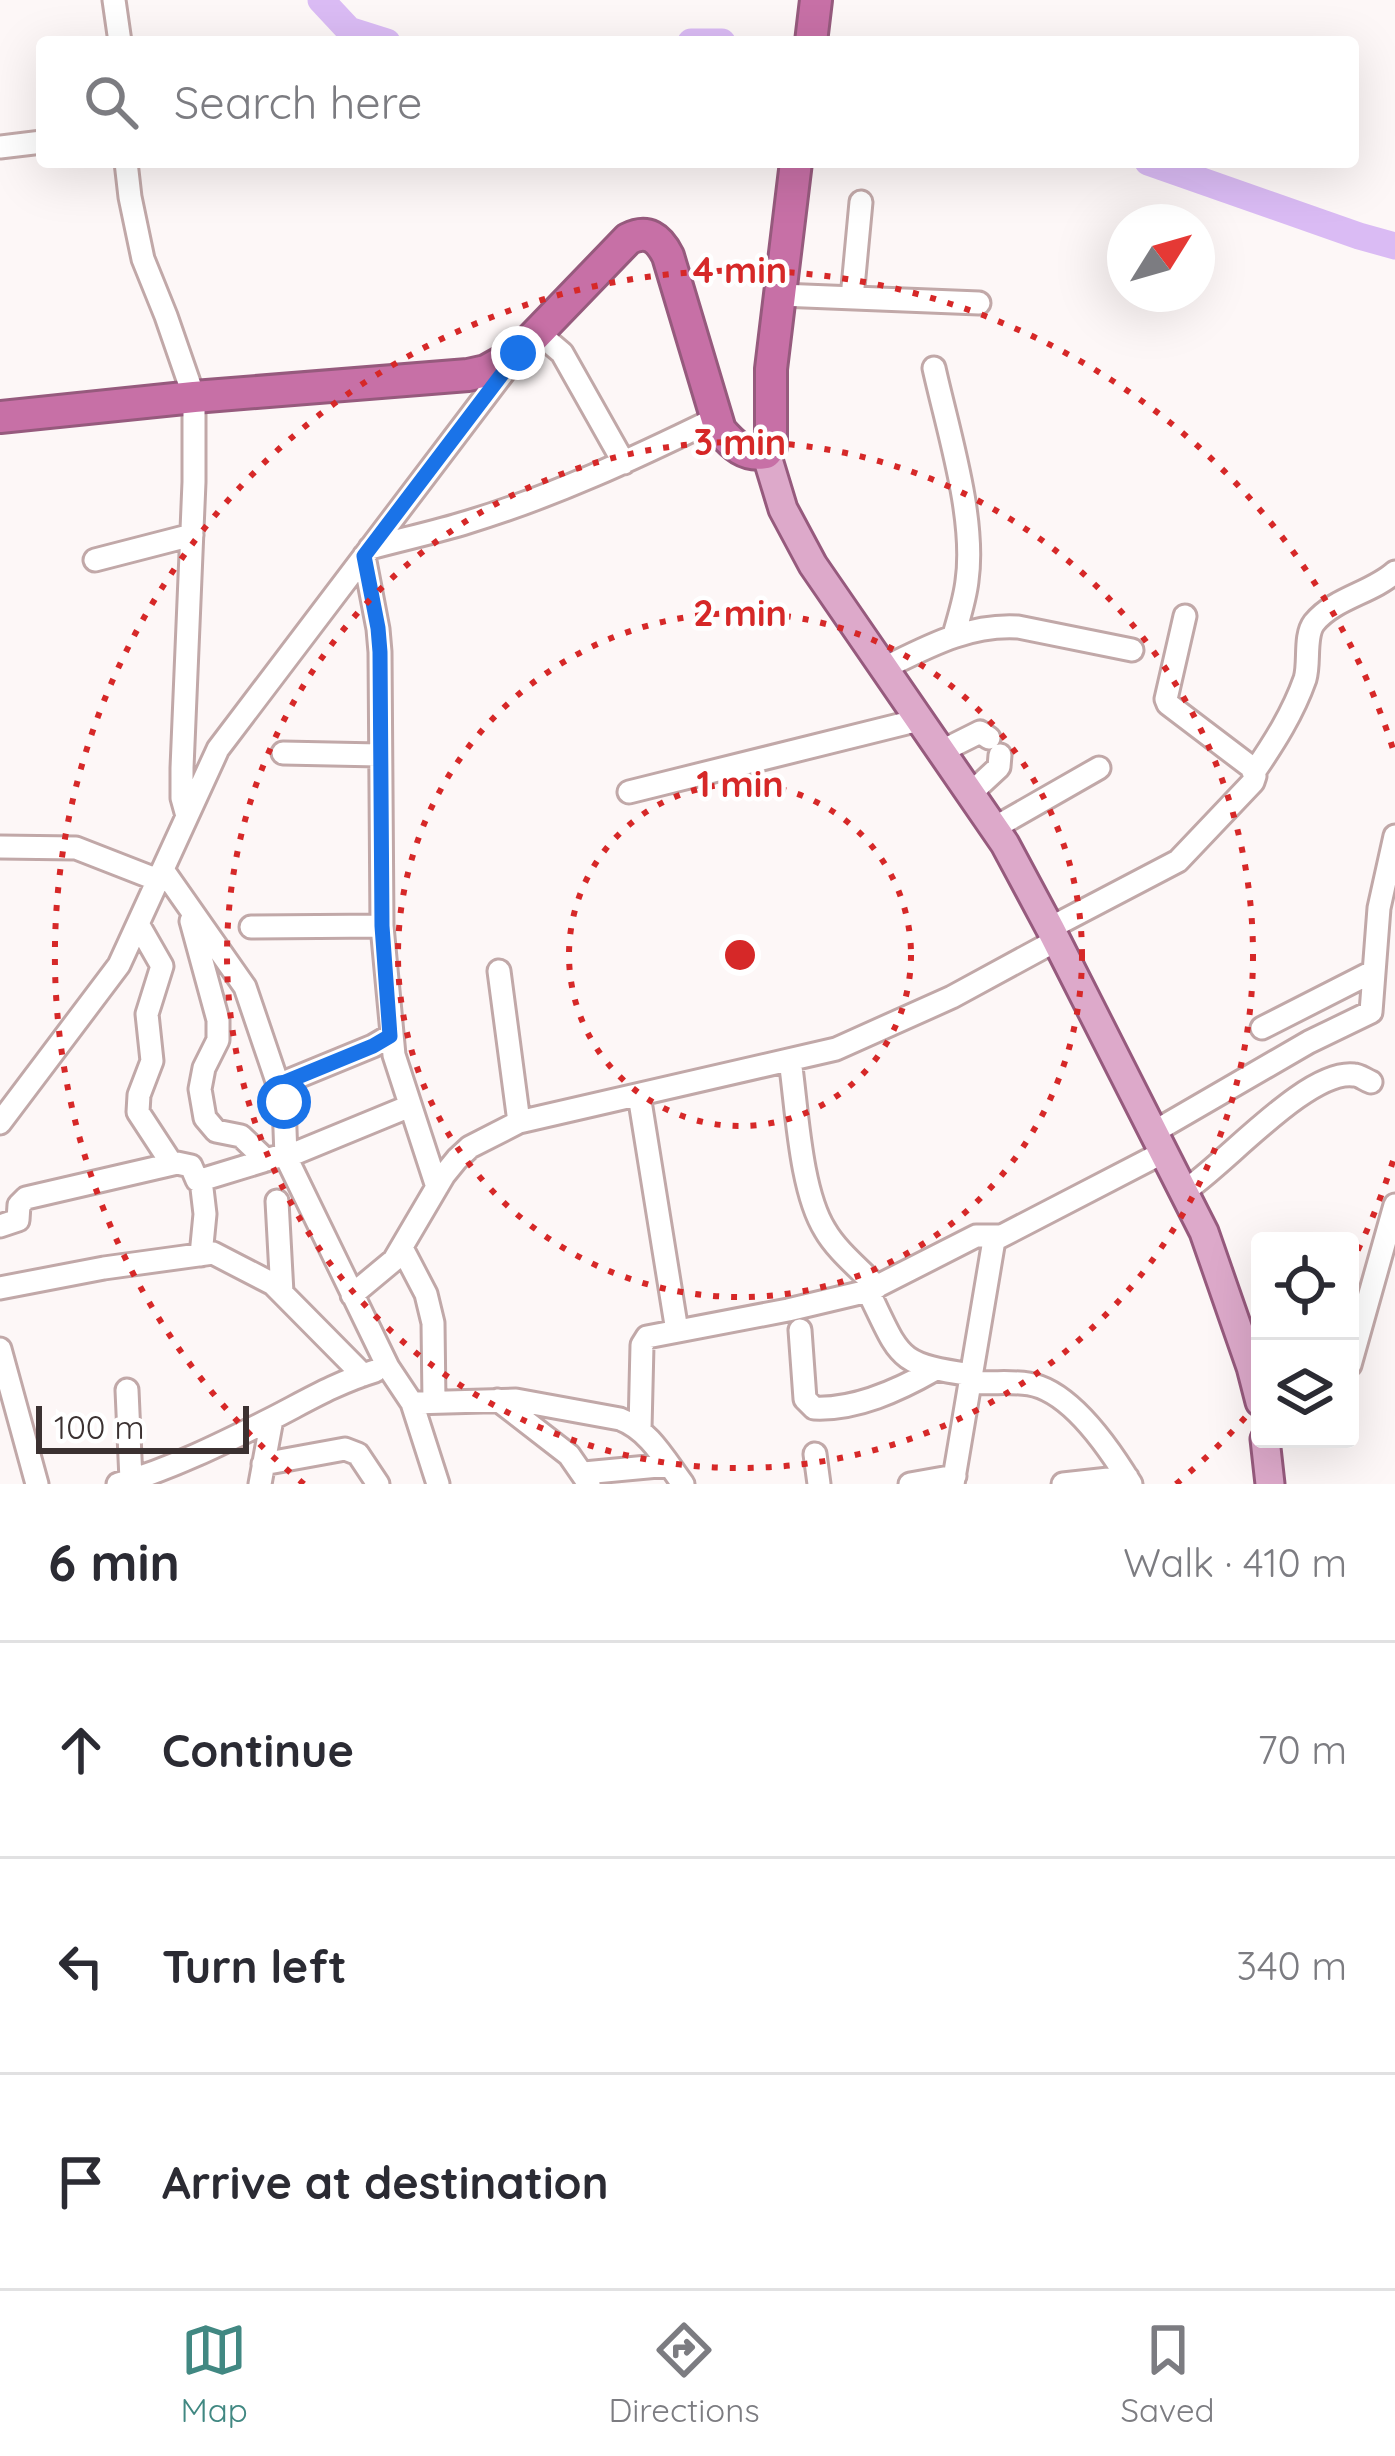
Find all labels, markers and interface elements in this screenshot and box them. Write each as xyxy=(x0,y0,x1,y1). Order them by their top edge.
search box xyxy=(36,36,1359,168)
icon: search xyxy=(78,69,144,135)
text: Search here xyxy=(174,74,422,130)
north arrow xyxy=(1107,204,1215,312)
text: 4 min xyxy=(693,247,787,292)
route end xyxy=(491,326,545,380)
text: 3 min xyxy=(694,419,786,464)
text: 2 min xyxy=(693,590,787,635)
text: 1 min xyxy=(696,761,784,806)
centre of rings xyxy=(719,934,761,976)
route start xyxy=(257,1075,311,1129)
map controls xyxy=(1251,1232,1359,1448)
button: locate xyxy=(1251,1232,1359,1340)
button: layers xyxy=(1251,1340,1359,1448)
scale bar xyxy=(36,1400,249,1453)
text: 100 m xyxy=(54,1406,145,1447)
text: 6 min xyxy=(48,1530,180,1594)
text: Walk · 410 m xyxy=(1123,1538,1347,1587)
icon: ahead xyxy=(48,1717,114,1783)
text: Continue xyxy=(162,1722,354,1778)
text: 70 m xyxy=(1258,1725,1347,1774)
icon: left xyxy=(48,1933,114,1999)
text: Turn left xyxy=(162,1938,347,1994)
text: 340 m xyxy=(1237,1941,1347,1990)
icon: arrive xyxy=(48,2149,114,2215)
text: Arrive at destination xyxy=(162,2154,608,2210)
tab: Map xyxy=(180,2317,248,2430)
tab: Directions xyxy=(608,2317,760,2430)
tab: Saved xyxy=(1121,2317,1215,2430)

